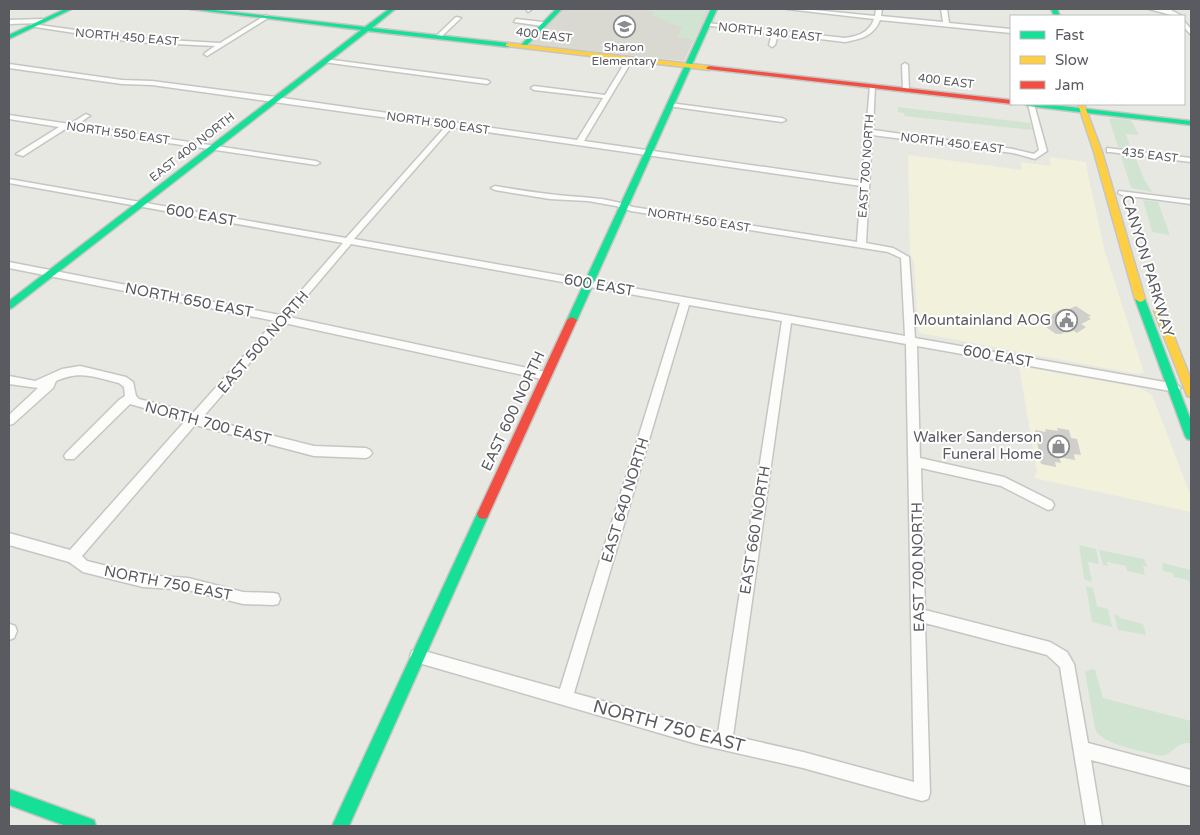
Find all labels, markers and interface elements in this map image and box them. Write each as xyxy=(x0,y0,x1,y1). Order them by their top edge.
school or university icon: Sharon Elementary xyxy=(612,14,636,38)
legend xyxy=(1010,15,1185,105)
street label: NORTH 340 EAST xyxy=(718,20,823,44)
street label: NORTH 450 EAST xyxy=(75,25,180,49)
street label: 400 EAST xyxy=(515,25,574,45)
text: Fast xyxy=(1055,26,1085,44)
place label: Sharon Elementary xyxy=(592,40,657,68)
text: Slow xyxy=(1055,51,1089,69)
street label: 400 EAST xyxy=(917,71,976,91)
text: Jam xyxy=(1055,76,1084,94)
street label: EAST 400 NORTH xyxy=(147,109,237,185)
street label: NORTH 500 EAST xyxy=(386,109,491,137)
street label: EAST 700 NORTH xyxy=(855,114,877,218)
street label: NORTH 550 EAST xyxy=(66,119,171,147)
street label: NORTH 450 EAST xyxy=(900,130,1005,156)
street label: 435 EAST xyxy=(1121,145,1180,165)
street label: CANYON PARKWAY xyxy=(1118,193,1178,339)
street label: 600 EAST xyxy=(165,200,237,230)
street label: NORTH 550 EAST xyxy=(647,205,752,235)
street label: 600 EAST xyxy=(563,270,635,300)
street label: NORTH 650 EAST xyxy=(123,279,255,321)
street label: EAST 500 NORTH xyxy=(214,287,312,397)
public building icon: Mountainland AOG xyxy=(1055,308,1079,332)
place label: Mountainland AOG xyxy=(913,311,1051,329)
street label: 600 EAST xyxy=(962,341,1034,371)
street label: EAST 600 NORTH xyxy=(477,348,549,474)
street label: NORTH 700 EAST xyxy=(143,397,273,449)
place label: Walker Sanderson Funeral Home xyxy=(913,428,1042,463)
shop icon: Walker Sanderson Funeral Home xyxy=(1046,434,1070,458)
street label: EAST 640 NORTH xyxy=(597,435,653,565)
street label: EAST 660 NORTH xyxy=(736,464,774,596)
street label: EAST 700 NORTH xyxy=(908,502,928,632)
street label: NORTH 750 EAST xyxy=(102,562,234,604)
street label: NORTH 750 EAST xyxy=(591,695,747,757)

